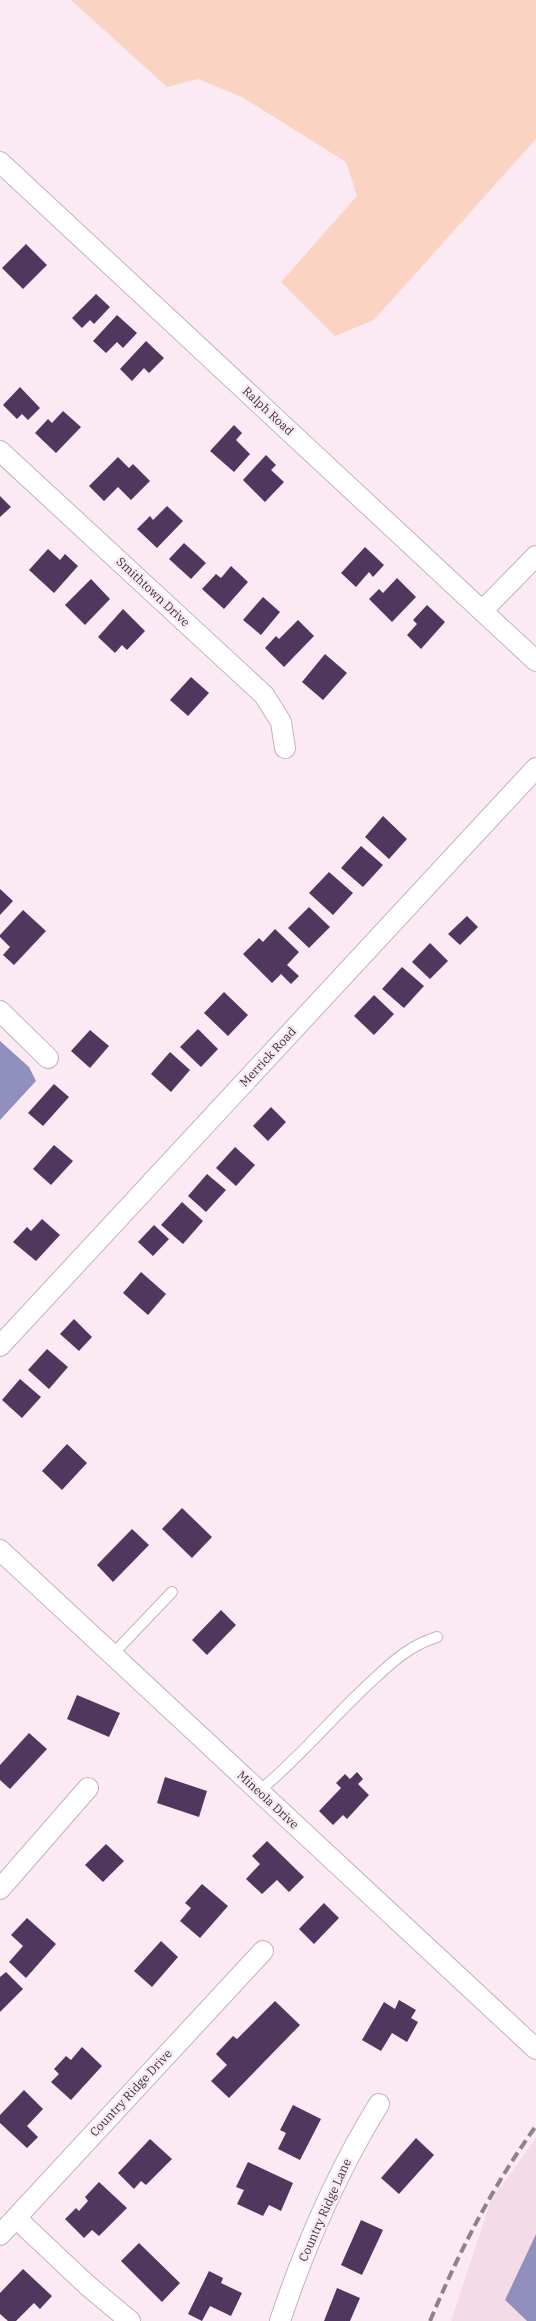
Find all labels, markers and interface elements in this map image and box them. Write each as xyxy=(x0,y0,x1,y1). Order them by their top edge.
street label: Ralph Road xyxy=(240,383,297,438)
street label: Smithtown Drive xyxy=(113,554,193,630)
street label: Merrick Road xyxy=(236,1024,299,1090)
street label: Mineola Drive xyxy=(235,1767,302,1832)
street label: Country Ridge Drive xyxy=(86,2046,175,2139)
street label: Country Ridge Lane xyxy=(295,2156,354,2264)

